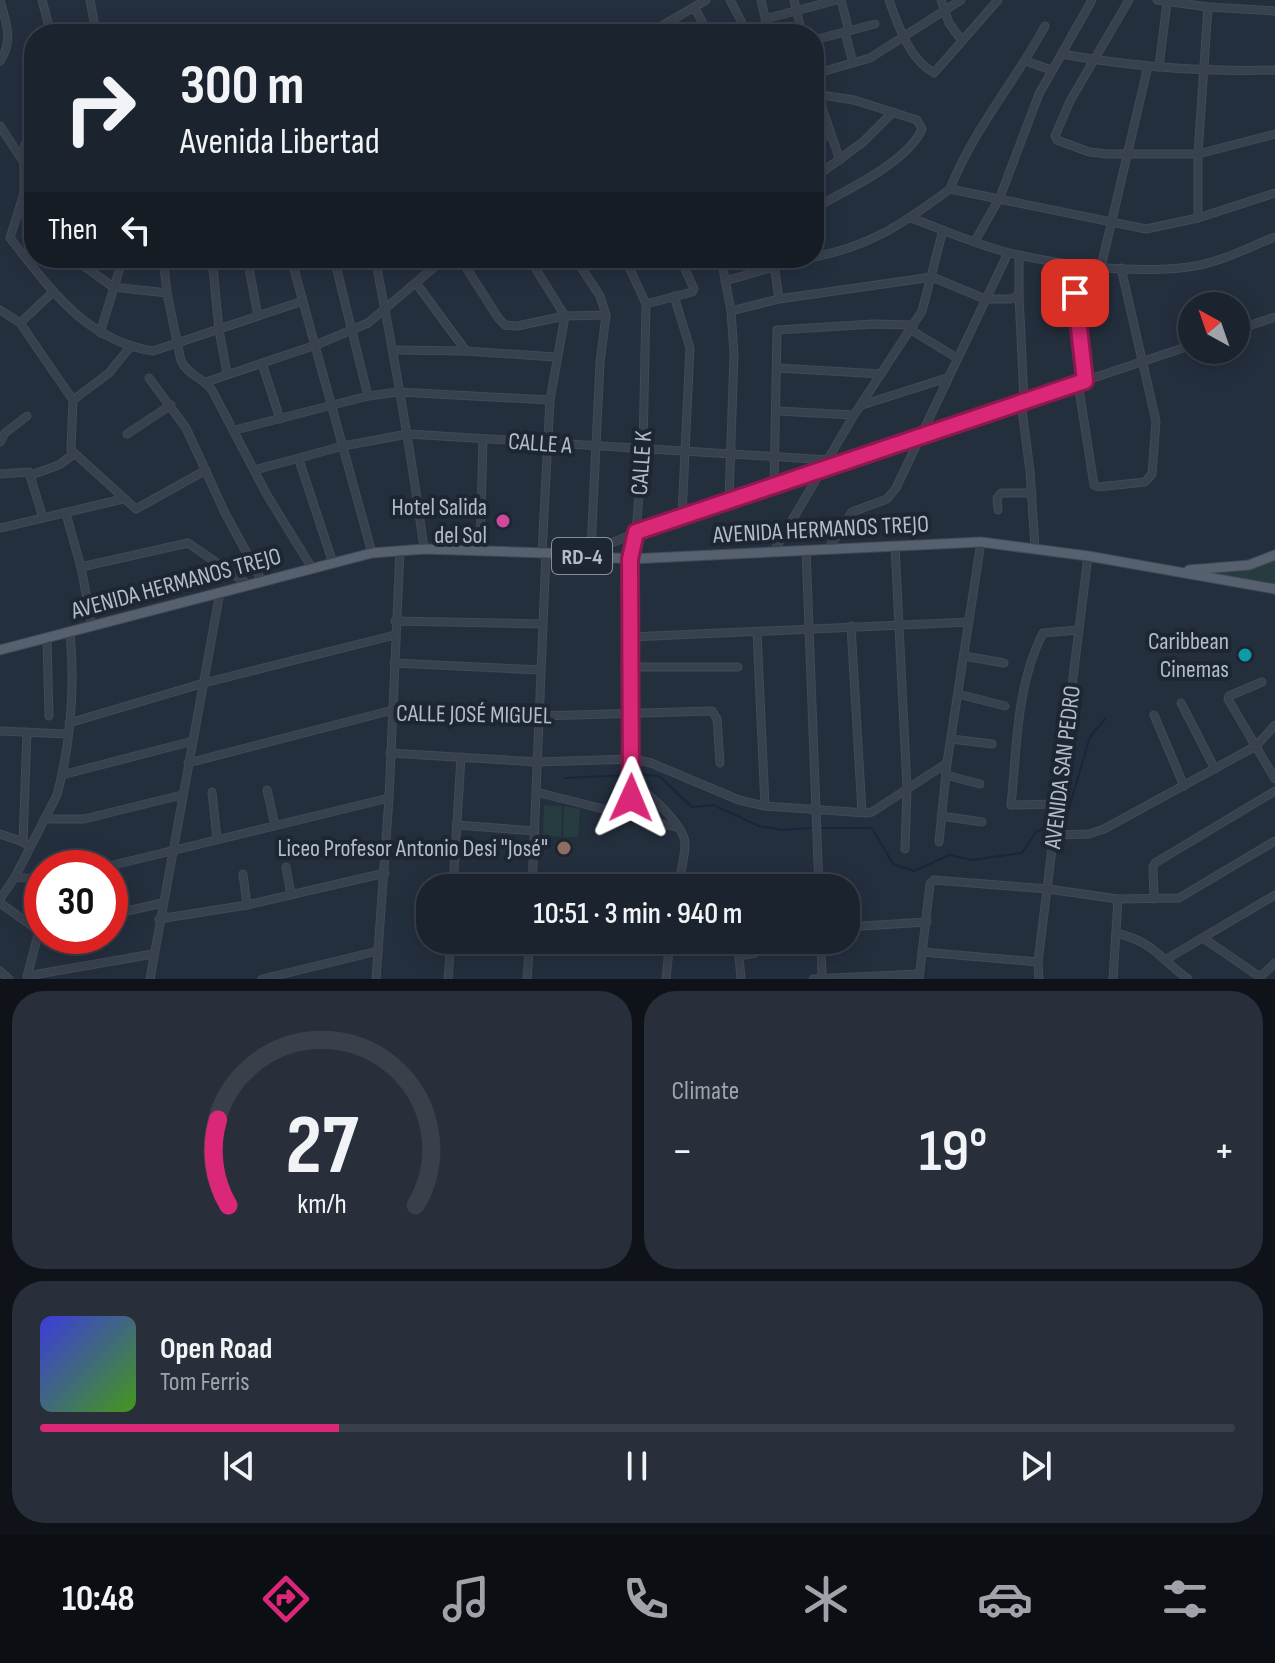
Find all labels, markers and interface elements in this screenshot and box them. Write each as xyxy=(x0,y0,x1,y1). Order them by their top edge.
text: 300 m xyxy=(180,53,304,120)
icon: right xyxy=(48,56,152,160)
text: Avenida Libertad xyxy=(180,121,380,164)
icon: left xyxy=(114,208,158,252)
text: Then xyxy=(48,212,98,248)
pin xyxy=(1041,259,1109,327)
icon: arrive xyxy=(1053,271,1097,315)
north arrow xyxy=(1178,292,1250,364)
map controls xyxy=(1178,292,1250,364)
street label: CALLE A xyxy=(507,427,573,460)
street label: CALLE K xyxy=(625,430,658,496)
place label: Hotel Salida del Sol xyxy=(392,493,487,550)
street label: AVENIDA HERMANOS TREJO xyxy=(711,509,930,550)
marker: Hotel Salida del Sol xyxy=(494,512,512,530)
road number: RD-4 xyxy=(552,538,612,574)
street label: AVENIDA HERMANOS TREJO xyxy=(67,542,284,626)
place label: Caribbean Cinemas xyxy=(1148,627,1229,684)
marker: Caribbean Cinemas xyxy=(1236,646,1254,664)
street label: AVENIDA SAN PEDRO xyxy=(1038,684,1087,851)
street label: CALLE JOSÉ MIGUEL xyxy=(396,699,552,730)
position arrow xyxy=(589,756,673,840)
place label: Liceo Profesor Antonio Desi "José" xyxy=(278,834,548,863)
marker: Liceo Profesor Antonio Desi "José" xyxy=(555,839,573,857)
speed limit sign: 30 xyxy=(24,850,128,954)
text: 10:51 · 3 min · 940 m xyxy=(534,896,742,932)
text: Climate xyxy=(672,1076,739,1107)
text: 27 xyxy=(285,1097,359,1197)
text: 19° xyxy=(919,1116,988,1188)
text: − xyxy=(672,1125,693,1178)
text: + xyxy=(1213,1125,1235,1178)
text: km/h xyxy=(297,1187,346,1222)
text: Open Road xyxy=(160,1331,272,1367)
text: Tom Ferris xyxy=(160,1367,250,1398)
icon: previous xyxy=(217,1444,261,1488)
icon: pause xyxy=(615,1444,659,1488)
icon: next xyxy=(1014,1444,1058,1488)
icon: directions xyxy=(258,1571,314,1627)
icon: music xyxy=(438,1571,494,1627)
icon: phone xyxy=(618,1571,674,1627)
icon: climate xyxy=(798,1571,854,1627)
icon: car xyxy=(977,1571,1033,1627)
icon: filters xyxy=(1157,1571,1213,1627)
text: 10:48 xyxy=(62,1578,135,1621)

